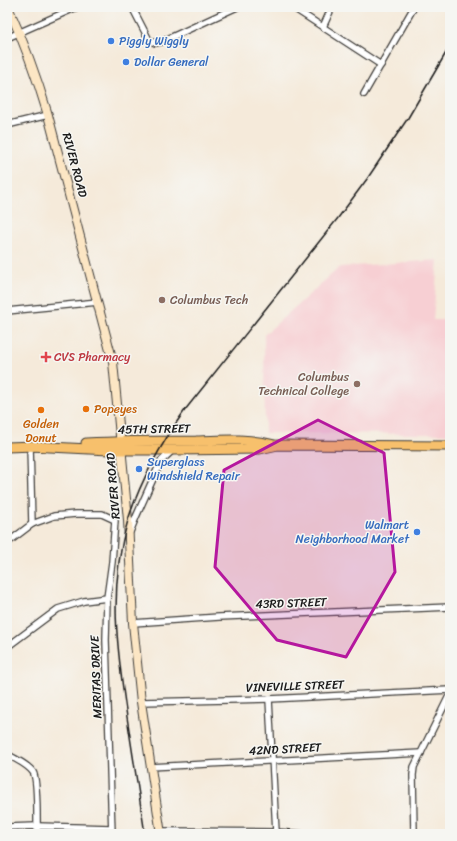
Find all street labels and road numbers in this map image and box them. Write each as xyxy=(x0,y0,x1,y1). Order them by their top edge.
street label: RIVER ROAD xyxy=(56,130,94,201)
street label: 45TH STREET xyxy=(117,417,192,441)
street label: RIVER ROAD xyxy=(99,451,127,520)
street label: 43RD STREET xyxy=(255,591,328,615)
street label: MERITAS DRIVE xyxy=(84,634,108,719)
street label: VINEVILLE STREET xyxy=(245,673,346,699)
street label: 42ND STREET xyxy=(248,736,323,762)

